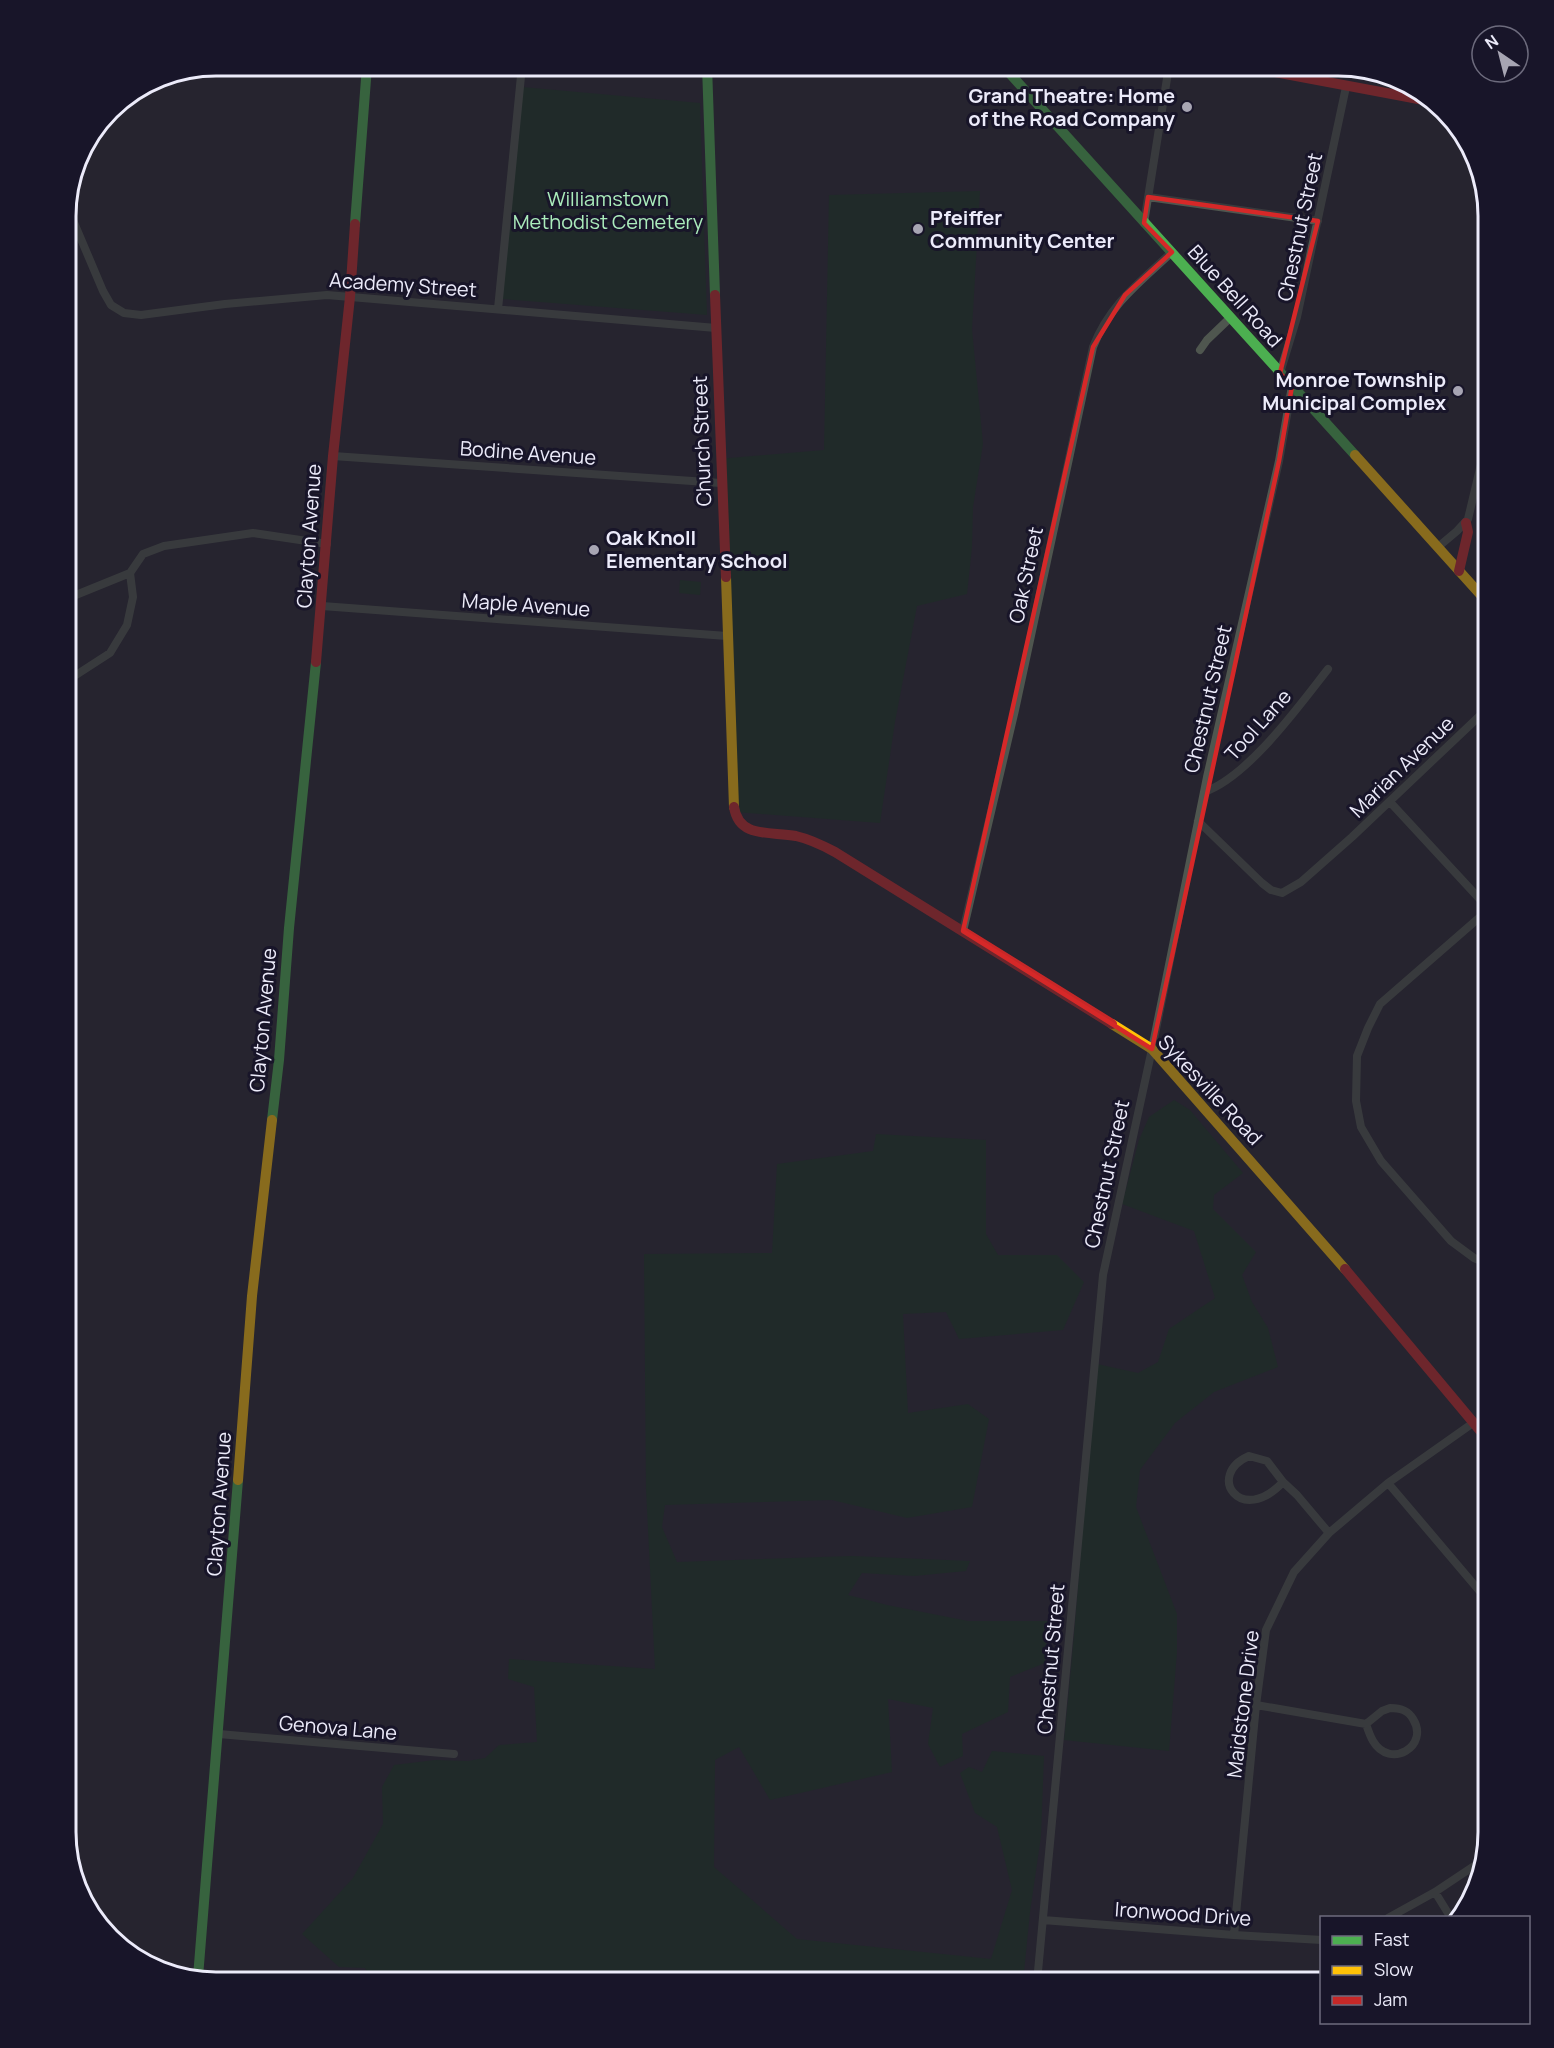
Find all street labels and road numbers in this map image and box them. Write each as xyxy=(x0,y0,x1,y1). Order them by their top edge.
street label: Chestnut Street xyxy=(1271,150,1328,304)
street label: Blue Bell Road xyxy=(1182,239,1289,353)
street label: Academy Street xyxy=(328,266,478,303)
street label: Church Street xyxy=(686,375,717,507)
street label: Bodine Avenue xyxy=(459,434,597,471)
street label: Clayton Avenue xyxy=(290,463,327,609)
street label: Oak Street xyxy=(1002,524,1049,626)
street label: Maple Avenue xyxy=(461,587,591,622)
street label: Chestnut Street xyxy=(1177,622,1238,775)
street label: Tool Lane xyxy=(1218,683,1297,766)
street label: Marian Avenue xyxy=(1344,710,1460,823)
street label: Clayton Avenue xyxy=(243,947,282,1093)
street label: Sykesville Road xyxy=(1152,1029,1268,1151)
street label: Chestnut Street xyxy=(1078,1097,1135,1251)
street label: Clayton Avenue xyxy=(200,1431,237,1577)
street label: Chestnut Street xyxy=(1030,1583,1071,1735)
street label: Maidstone Drive xyxy=(1220,1629,1265,1779)
street label: Genova Lane xyxy=(278,1709,398,1746)
street label: Ironwood Drive xyxy=(1114,1895,1252,1932)

